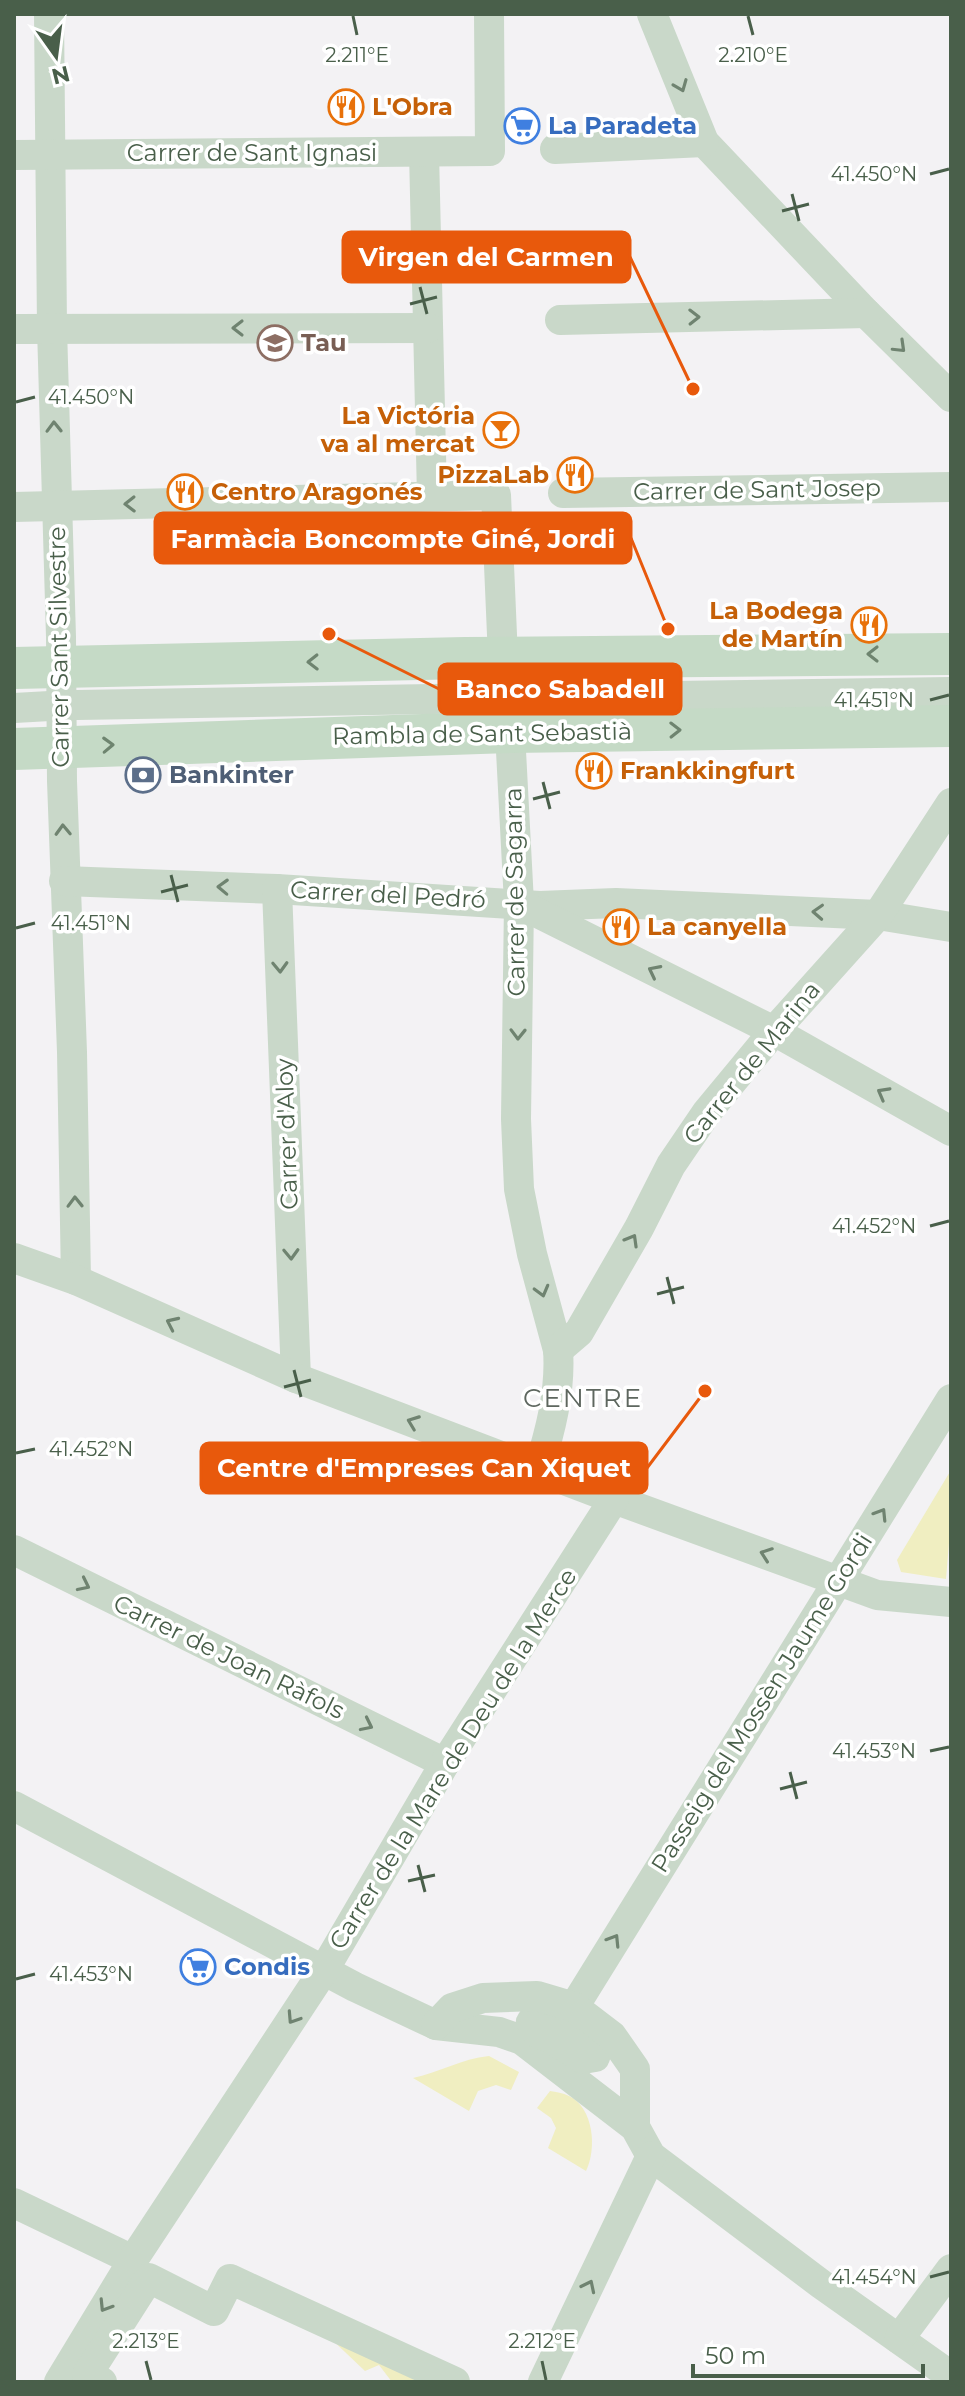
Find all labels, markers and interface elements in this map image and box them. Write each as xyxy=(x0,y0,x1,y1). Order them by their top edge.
north arrow xyxy=(16,16,96,96)
text: 2.211°E xyxy=(325,43,389,67)
text: 2.210°E xyxy=(718,43,788,67)
text: N xyxy=(49,60,73,90)
one-way arrow xyxy=(672,78,688,92)
restaurant icon: L'Obra xyxy=(327,88,365,126)
place label: L'Obra xyxy=(372,92,453,121)
supermarket icon: La Paradeta xyxy=(503,107,541,145)
place label: La Paradeta xyxy=(548,111,697,140)
street label: Carrer de Sant Ignasi xyxy=(127,138,377,167)
text: 41.450°N xyxy=(831,162,917,186)
callout: Virgen del Carmen xyxy=(343,232,630,282)
text: Virgen del Carmen xyxy=(357,241,614,273)
one-way arrow xyxy=(688,308,701,326)
one-way arrow xyxy=(231,319,244,337)
school or university icon: Tau xyxy=(256,324,294,362)
place label: Tau xyxy=(301,328,347,357)
one-way arrow xyxy=(891,338,905,352)
text: 41.450°N xyxy=(48,385,134,409)
place label: La Victória va al mercat xyxy=(320,401,476,458)
bar icon: La Victória va al mercat xyxy=(482,411,520,449)
one-way arrow xyxy=(46,420,63,433)
restaurant icon: PizzaLab xyxy=(556,456,594,494)
place label: PizzaLab xyxy=(437,460,549,489)
restaurant icon: Centro Aragonés xyxy=(166,473,204,511)
street label: Carrer de Sant Josep xyxy=(633,473,881,506)
place label: Centro Aragonés xyxy=(211,477,423,506)
one-way arrow xyxy=(123,495,136,512)
callout: Farmàcia Boncompte Giné, Jordi xyxy=(155,513,631,563)
text: Farmàcia Boncompte Giné, Jordi xyxy=(171,523,615,555)
street label: Carrer Sant Silvestre xyxy=(42,526,75,768)
place label: La Bodega de Martín xyxy=(709,596,843,653)
restaurant icon: La Bodega de Martín xyxy=(850,606,888,644)
one-way arrow xyxy=(866,646,879,663)
one-way arrow xyxy=(306,653,319,671)
callout: Banco Sabadell xyxy=(439,664,681,714)
text: Banco Sabadell xyxy=(455,673,665,705)
text: 41.451°N xyxy=(834,688,914,712)
street label: Rambla de Sant Sebastià xyxy=(332,716,632,751)
one-way arrow xyxy=(669,721,682,738)
one-way arrow xyxy=(102,737,115,754)
restaurant icon: Frankkingfurt xyxy=(575,752,613,790)
bank icon: Bankinter xyxy=(124,756,162,794)
place label: Frankkingfurt xyxy=(620,756,796,785)
place label: Bankinter xyxy=(169,760,294,789)
street label: Carrer de Sagarra xyxy=(498,787,531,997)
one-way arrow xyxy=(54,823,71,836)
street label: Carrer del Pedró xyxy=(290,875,487,914)
one-way arrow xyxy=(216,878,229,895)
one-way arrow xyxy=(811,904,824,921)
restaurant icon: La canyella xyxy=(602,908,640,946)
text: 41.451°N xyxy=(51,911,131,935)
place label: La canyella xyxy=(647,912,787,941)
one-way arrow xyxy=(272,961,289,974)
one-way arrow xyxy=(647,965,662,981)
street label: Carrer de Marina xyxy=(677,976,826,1150)
one-way arrow xyxy=(509,1028,526,1041)
street label: Carrer d'Aloy xyxy=(269,1058,304,1210)
one-way arrow xyxy=(877,1087,892,1103)
one-way arrow xyxy=(66,1195,83,1208)
text: 41.452°N xyxy=(832,1214,916,1238)
one-way arrow xyxy=(622,1234,638,1249)
one-way arrow xyxy=(283,1249,300,1261)
one-way arrow xyxy=(532,1283,549,1297)
one-way arrow xyxy=(166,1317,181,1333)
district label: CENTRE xyxy=(523,1382,643,1414)
one-way arrow xyxy=(406,1415,420,1432)
text: 41.452°N xyxy=(49,1437,133,1461)
callout: Centre d'Empreses Can Xiquet xyxy=(201,1443,647,1493)
text: Centre d'Empreses Can Xiquet xyxy=(217,1452,631,1484)
one-way arrow xyxy=(871,1508,886,1522)
street label: Passeig del Mossèn Jaume Gordi xyxy=(645,1528,878,1878)
one-way arrow xyxy=(760,1547,774,1564)
street label: Carrer de la Mare de Deu de la Merce xyxy=(323,1563,582,1955)
one-way arrow xyxy=(75,1575,90,1590)
street label: Carrer de Joan Ràfols xyxy=(109,1588,349,1725)
one-way arrow xyxy=(358,1715,373,1731)
text: 41.453°N xyxy=(832,1739,916,1763)
one-way arrow xyxy=(605,1934,620,1949)
supermarket icon: Condis xyxy=(179,1948,217,1986)
place label: Condis xyxy=(224,1952,310,1981)
text: 41.453°N xyxy=(49,1962,133,1986)
one-way arrow xyxy=(287,2009,302,2024)
text: 41.454°N xyxy=(831,2265,917,2289)
one-way arrow xyxy=(579,2280,595,2295)
one-way arrow xyxy=(100,2297,115,2312)
scale bar xyxy=(693,2328,923,2378)
text: 2.213°E xyxy=(112,2329,180,2353)
text: 2.212°E xyxy=(508,2329,576,2353)
text: 50 m xyxy=(705,2341,766,2370)

